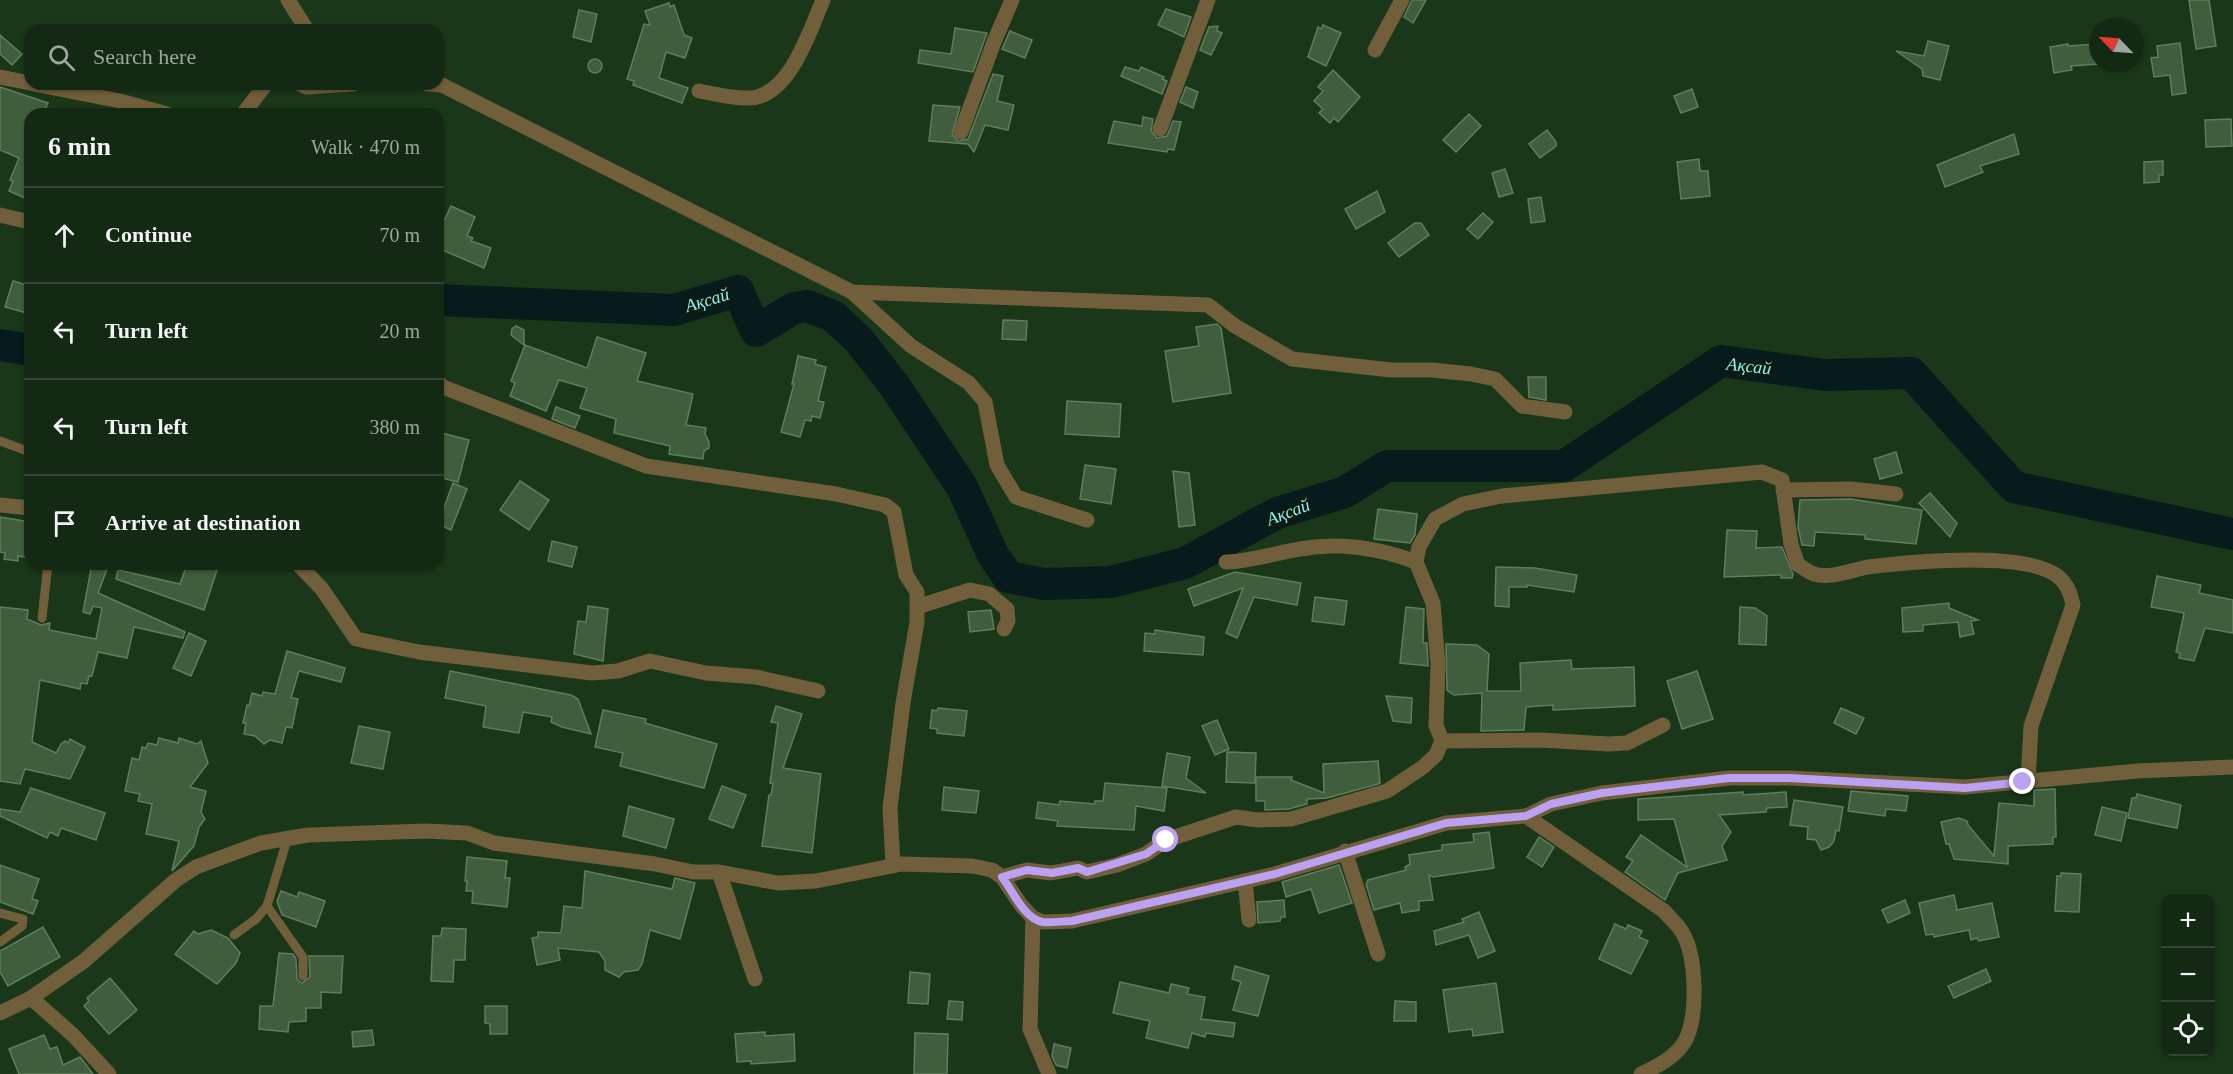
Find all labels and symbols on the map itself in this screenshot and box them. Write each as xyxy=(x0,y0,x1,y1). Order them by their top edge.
north arrow xyxy=(2089,18,2143,72)
water label: Ақсай xyxy=(682,284,731,316)
water label: Ақсай xyxy=(1725,354,1772,378)
water label: Ақсай xyxy=(1262,495,1313,530)
route end xyxy=(2009,768,2035,794)
route start xyxy=(1152,826,1178,852)

